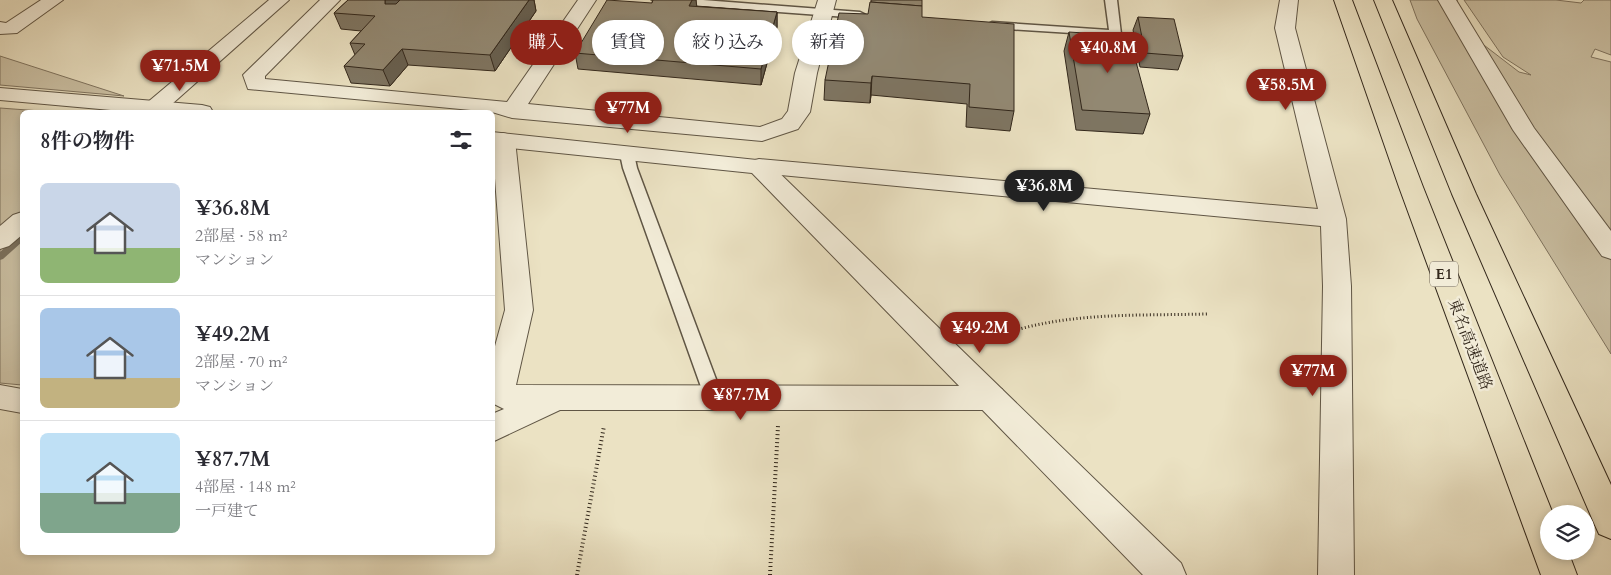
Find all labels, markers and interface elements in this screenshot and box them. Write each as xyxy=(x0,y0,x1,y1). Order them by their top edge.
chip: 購入 xyxy=(510,20,582,65)
chip: 賃貸 xyxy=(592,20,664,65)
chip: 絞り込み xyxy=(674,20,782,65)
chip: 新着 xyxy=(792,20,864,65)
pin: ¥40.8M xyxy=(1067,32,1149,74)
text: ¥40.8M xyxy=(1079,37,1137,59)
pin: ¥71.5M xyxy=(139,49,221,92)
text: ¥71.5M xyxy=(151,55,209,77)
pin: ¥58.5M xyxy=(1245,68,1327,111)
text: ¥58.5M xyxy=(1257,74,1315,96)
pin: ¥77M xyxy=(598,92,658,134)
text: ¥77M xyxy=(606,97,650,119)
icon: filters xyxy=(447,126,475,154)
text: 8件の物件 xyxy=(40,127,135,156)
pin: ¥36.8M xyxy=(1003,170,1085,212)
text: ¥36.8M xyxy=(1015,175,1073,197)
text: ¥36.8M xyxy=(195,194,271,223)
icon: home xyxy=(80,203,140,263)
text: 2部屋 · 58 m² xyxy=(195,225,287,247)
text: マンション xyxy=(195,249,274,271)
road number: E1 xyxy=(1430,262,1458,286)
street label: 東名高速道路 xyxy=(1443,296,1498,393)
pin: ¥49.2M xyxy=(939,312,1021,354)
text: ¥49.2M xyxy=(951,317,1009,339)
text: ¥49.2M xyxy=(195,320,271,349)
icon: home xyxy=(80,328,140,388)
text: 2部屋 · 70 m² xyxy=(195,351,287,373)
pin: ¥77M xyxy=(1283,354,1343,397)
text: ¥77M xyxy=(1291,360,1335,382)
text: マンション xyxy=(195,375,274,397)
pin: ¥87.7M xyxy=(700,378,782,421)
text: ¥87.7M xyxy=(712,384,770,406)
text: ¥87.7M xyxy=(195,445,271,474)
icon: home xyxy=(80,453,140,513)
text: 4部屋 · 148 m² xyxy=(195,476,296,498)
text: 一戸建て xyxy=(195,500,259,522)
map controls xyxy=(1540,505,1595,560)
button: layers xyxy=(1540,505,1595,560)

